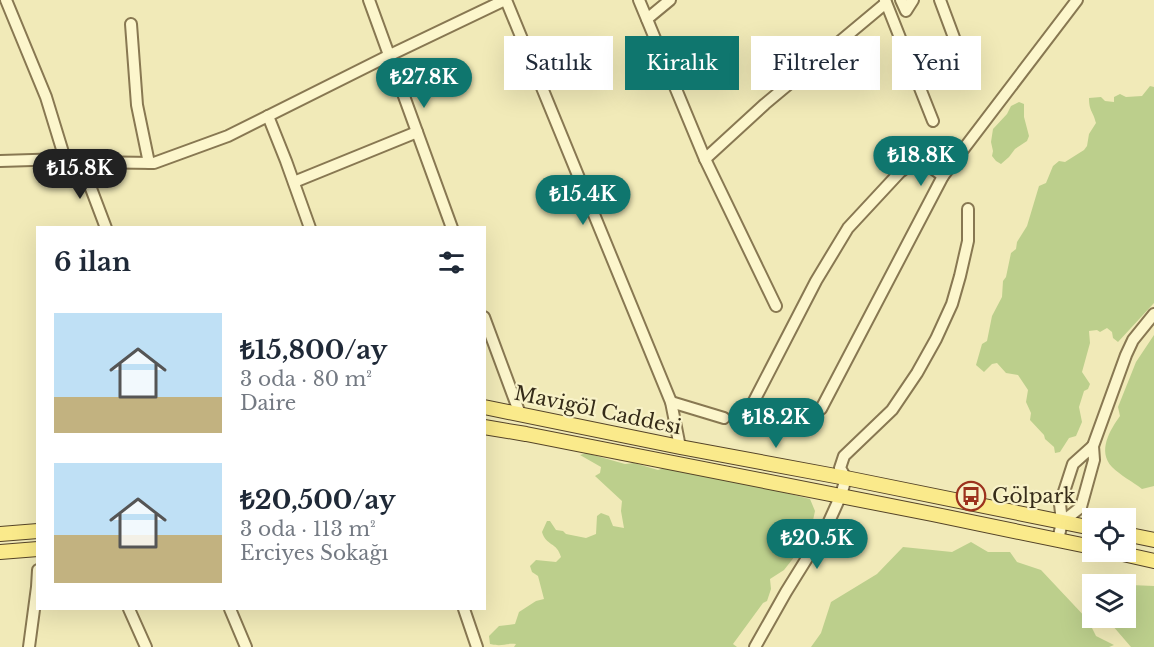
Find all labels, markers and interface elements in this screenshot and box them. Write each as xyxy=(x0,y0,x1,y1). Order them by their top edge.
chip: Satılık xyxy=(504,36,613,90)
chip: Kiralık xyxy=(625,36,739,90)
chip: Filtreler xyxy=(751,36,880,90)
chip: Yeni xyxy=(892,36,981,90)
pin: ₺27.8K xyxy=(375,58,473,109)
text: ₺27.8K xyxy=(390,65,458,89)
pin: ₺18.8K xyxy=(872,136,970,187)
text: ₺18.8K xyxy=(887,143,955,167)
pin: ₺15.8K xyxy=(31,149,129,200)
text: ₺15.8K xyxy=(47,156,113,180)
pin: ₺15.4K xyxy=(534,175,632,226)
text: ₺15.4K xyxy=(550,182,616,206)
text: 6 ilan xyxy=(54,246,131,278)
icon: filters xyxy=(435,246,468,279)
text: ₺15,800/ay xyxy=(240,334,387,366)
icon: home xyxy=(102,337,174,409)
text: 3 oda · 80 m² xyxy=(240,367,372,391)
street label: Mavigöl Caddesi xyxy=(512,381,684,439)
text: Daire xyxy=(240,391,296,415)
pin: ₺18.2K xyxy=(727,398,825,449)
text: ₺18.2K xyxy=(742,405,810,429)
bus stop icon: Gölpark xyxy=(955,480,987,512)
text: ₺20,500/ay xyxy=(240,484,395,516)
place label: Gölpark xyxy=(992,484,1076,508)
icon: home xyxy=(102,487,174,559)
map controls xyxy=(1082,508,1136,628)
button: locate xyxy=(1082,508,1136,562)
text: 3 oda · 113 m² xyxy=(240,517,376,541)
pin: ₺20.5K xyxy=(768,519,866,570)
text: ₺20.5K xyxy=(781,526,853,550)
text: Erciyes Sokağı xyxy=(240,541,388,565)
button: layers xyxy=(1082,574,1136,628)

